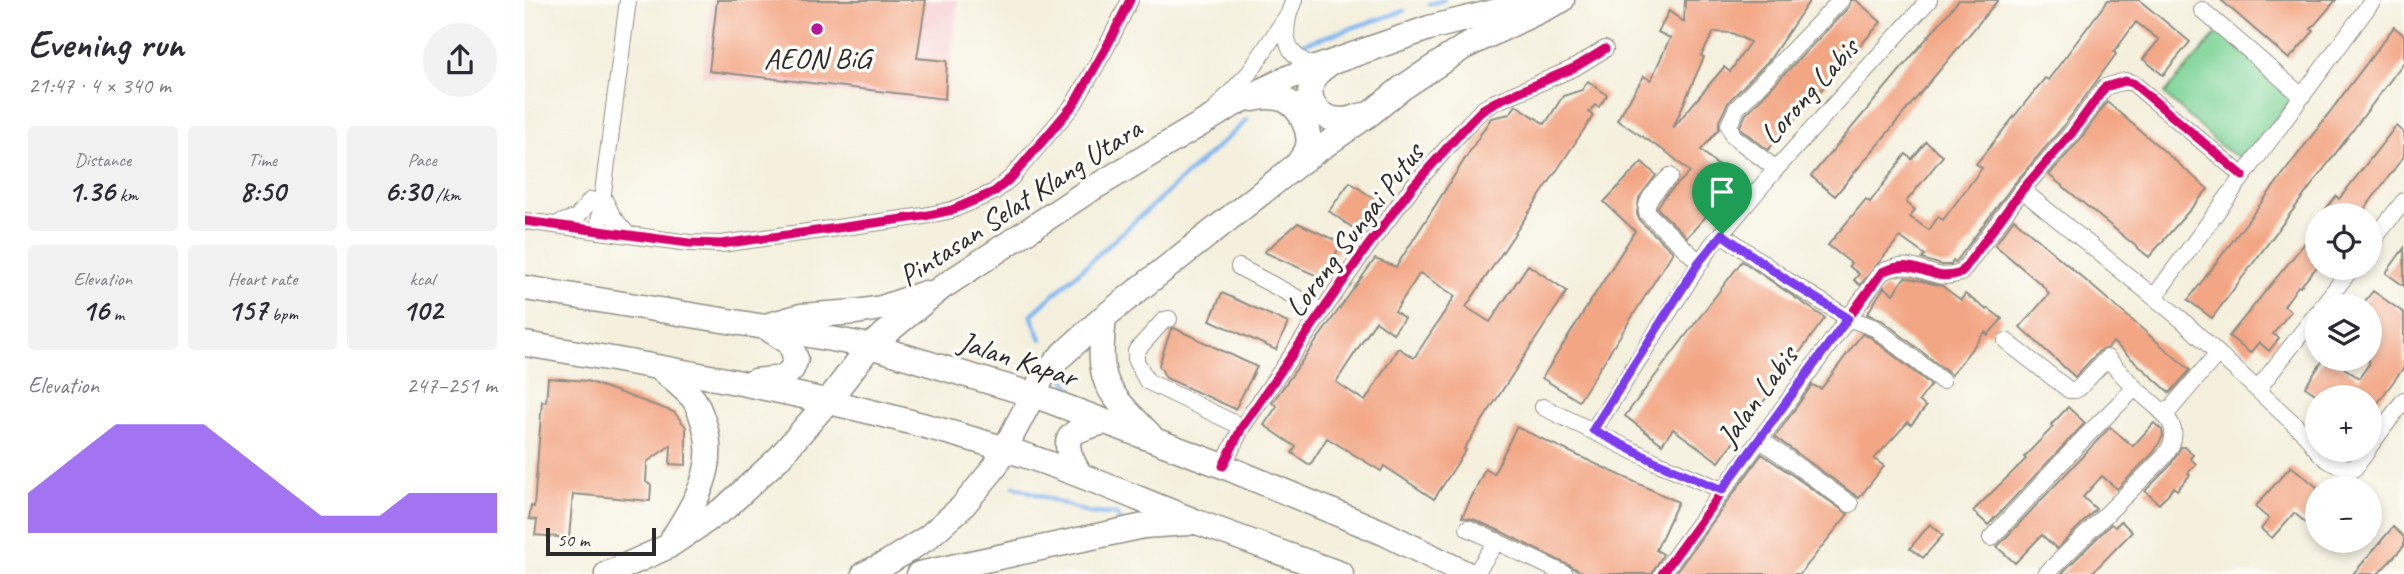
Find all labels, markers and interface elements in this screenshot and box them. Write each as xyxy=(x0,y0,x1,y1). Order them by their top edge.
text: Evening run xyxy=(28,21,184,68)
marker: AEON BiG xyxy=(809,21,825,37)
button: share xyxy=(423,23,497,97)
street label: Lorong Labis xyxy=(1751,28,1869,152)
place label: AEON BiG xyxy=(764,39,874,77)
text: 21:47 · 4 × 340 m xyxy=(28,71,171,100)
street label: Pintasan Selat Klang Utara xyxy=(891,108,1150,295)
street label: Lorong Sungai Putus xyxy=(1276,133,1433,324)
text: Distance xyxy=(74,148,131,172)
text: Time xyxy=(248,148,277,172)
text: Pace xyxy=(408,148,437,172)
pin xyxy=(1692,162,1752,234)
text: 1.36 xyxy=(68,172,115,210)
text: 8:50 xyxy=(240,172,285,210)
text: 6:30 xyxy=(384,172,431,210)
icon: arrive xyxy=(1703,173,1741,211)
text: km xyxy=(115,183,138,207)
text: /km xyxy=(431,183,460,207)
map controls xyxy=(2305,203,2382,553)
button: locate xyxy=(2305,203,2382,280)
text: Elevation xyxy=(74,267,132,291)
text: Heart rate xyxy=(228,267,297,291)
text: kcal xyxy=(410,267,435,291)
text: 16 xyxy=(81,291,109,329)
text: 157 xyxy=(227,291,267,329)
text: 102 xyxy=(402,291,442,329)
button: layers xyxy=(2305,294,2382,371)
text: m xyxy=(109,302,124,326)
text: bpm xyxy=(267,302,298,326)
street label: Jalan Kapar xyxy=(953,322,1085,397)
street label: Jalan Labis xyxy=(1707,337,1807,455)
text: Elevation xyxy=(28,371,99,400)
text: 247–251 m xyxy=(406,371,497,400)
button: + xyxy=(2305,385,2382,462)
button: − xyxy=(2305,476,2382,553)
scale bar xyxy=(546,525,656,557)
text: 50 m xyxy=(557,528,589,552)

